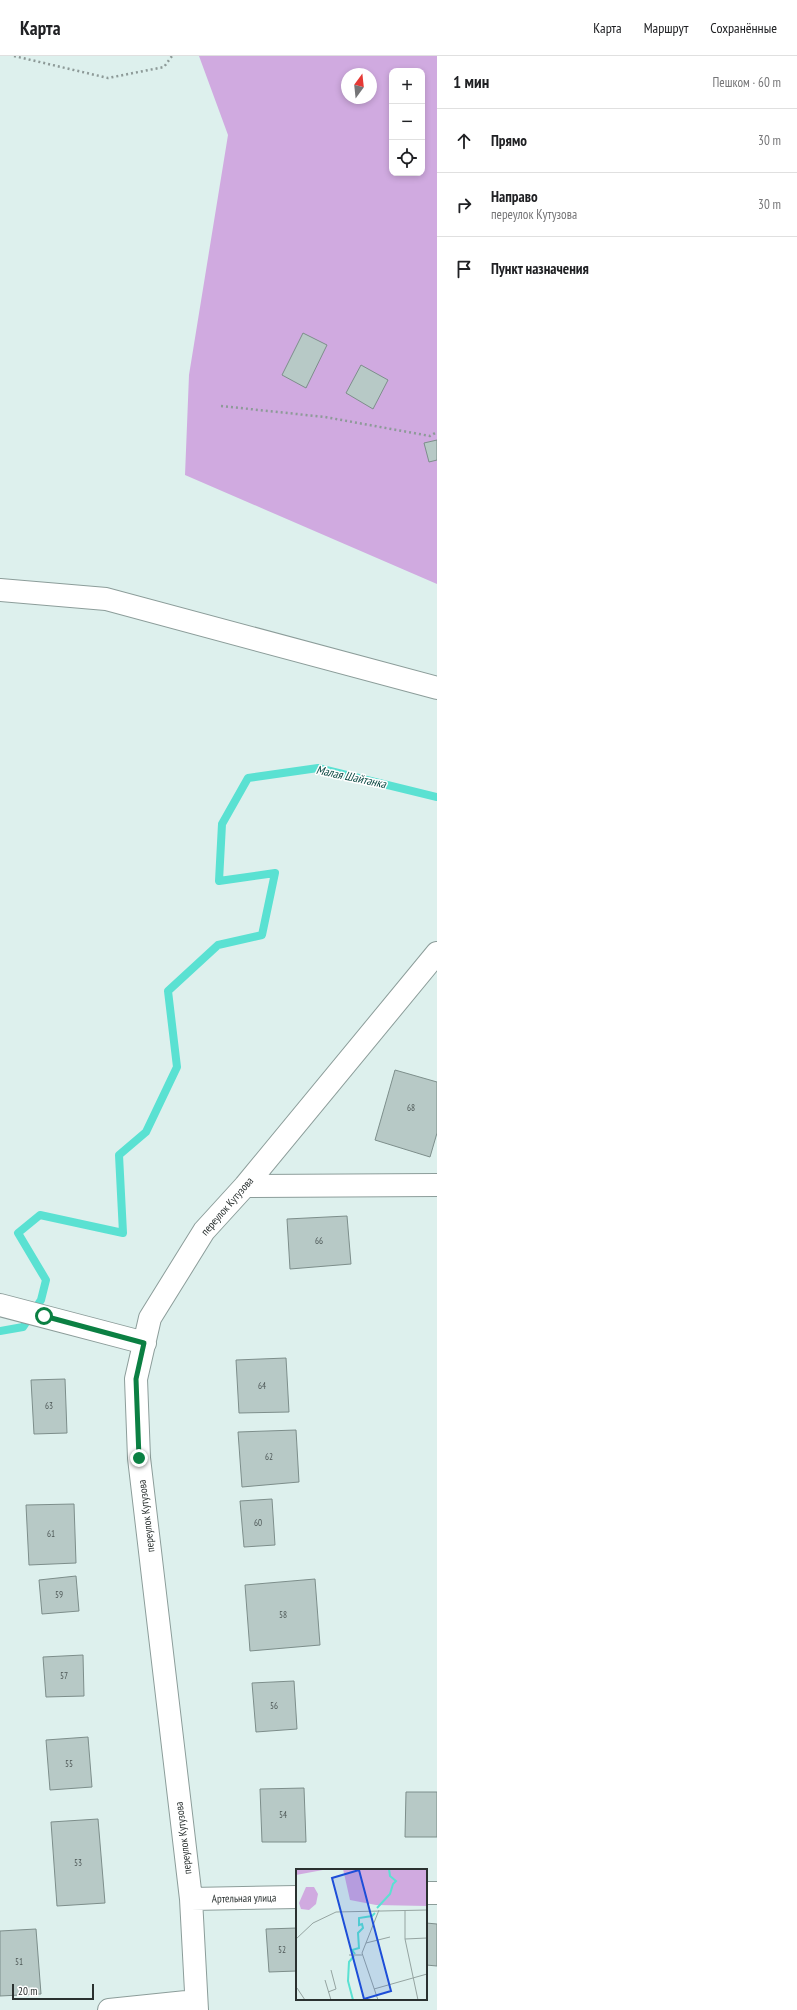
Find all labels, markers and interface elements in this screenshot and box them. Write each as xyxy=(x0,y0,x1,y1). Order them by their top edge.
text: Карта xyxy=(20,16,61,40)
text: Карта xyxy=(593,19,622,37)
text: Маршрут xyxy=(644,19,688,37)
text: Сохранённые xyxy=(710,19,777,37)
north arrow xyxy=(341,68,377,104)
map controls xyxy=(389,68,425,176)
button: + xyxy=(389,68,425,104)
text: 1 мин xyxy=(453,71,489,93)
text: Пешком · 60 m xyxy=(713,74,781,91)
button: − xyxy=(389,104,425,140)
icon: ahead xyxy=(453,130,475,152)
text: Прямо xyxy=(491,131,527,150)
text: 30 m xyxy=(758,132,781,149)
button: locate xyxy=(389,140,425,176)
text: Направо xyxy=(491,187,538,206)
icon: right xyxy=(453,194,475,216)
text: 30 m xyxy=(758,196,781,213)
text: переулок Кутузова xyxy=(491,206,577,223)
icon: arrive xyxy=(453,258,475,280)
text: Пункт назначения xyxy=(491,259,589,278)
water label: Малая Шайтанка xyxy=(315,762,389,791)
house number: 68 xyxy=(407,1102,415,1113)
street label: переулок Кутузова xyxy=(198,1174,256,1238)
house number: 66 xyxy=(315,1235,323,1246)
route start xyxy=(35,1307,53,1325)
house number: 64 xyxy=(258,1380,266,1391)
house number: 63 xyxy=(45,1400,53,1411)
route end xyxy=(130,1449,148,1467)
house number: 62 xyxy=(265,1451,273,1462)
street label: переулок Кутузова xyxy=(135,1479,157,1553)
house number: 60 xyxy=(254,1517,262,1528)
house number: 61 xyxy=(47,1528,55,1539)
house number: 59 xyxy=(55,1589,63,1600)
house number: 58 xyxy=(279,1609,287,1620)
house number: 57 xyxy=(60,1670,68,1681)
house number: 56 xyxy=(270,1700,278,1711)
house number: 55 xyxy=(65,1758,73,1769)
street label: переулок Кутузова xyxy=(172,1801,194,1875)
house number: 54 xyxy=(279,1809,287,1820)
house number: 53 xyxy=(74,1857,82,1868)
inset map xyxy=(296,1869,427,2000)
street label: Артельная улица xyxy=(212,1890,276,1906)
house number: 52 xyxy=(278,1944,286,1955)
house number: 51 xyxy=(15,1956,23,1967)
scale bar xyxy=(12,1982,94,2001)
text: 20 m xyxy=(18,1984,37,1998)

